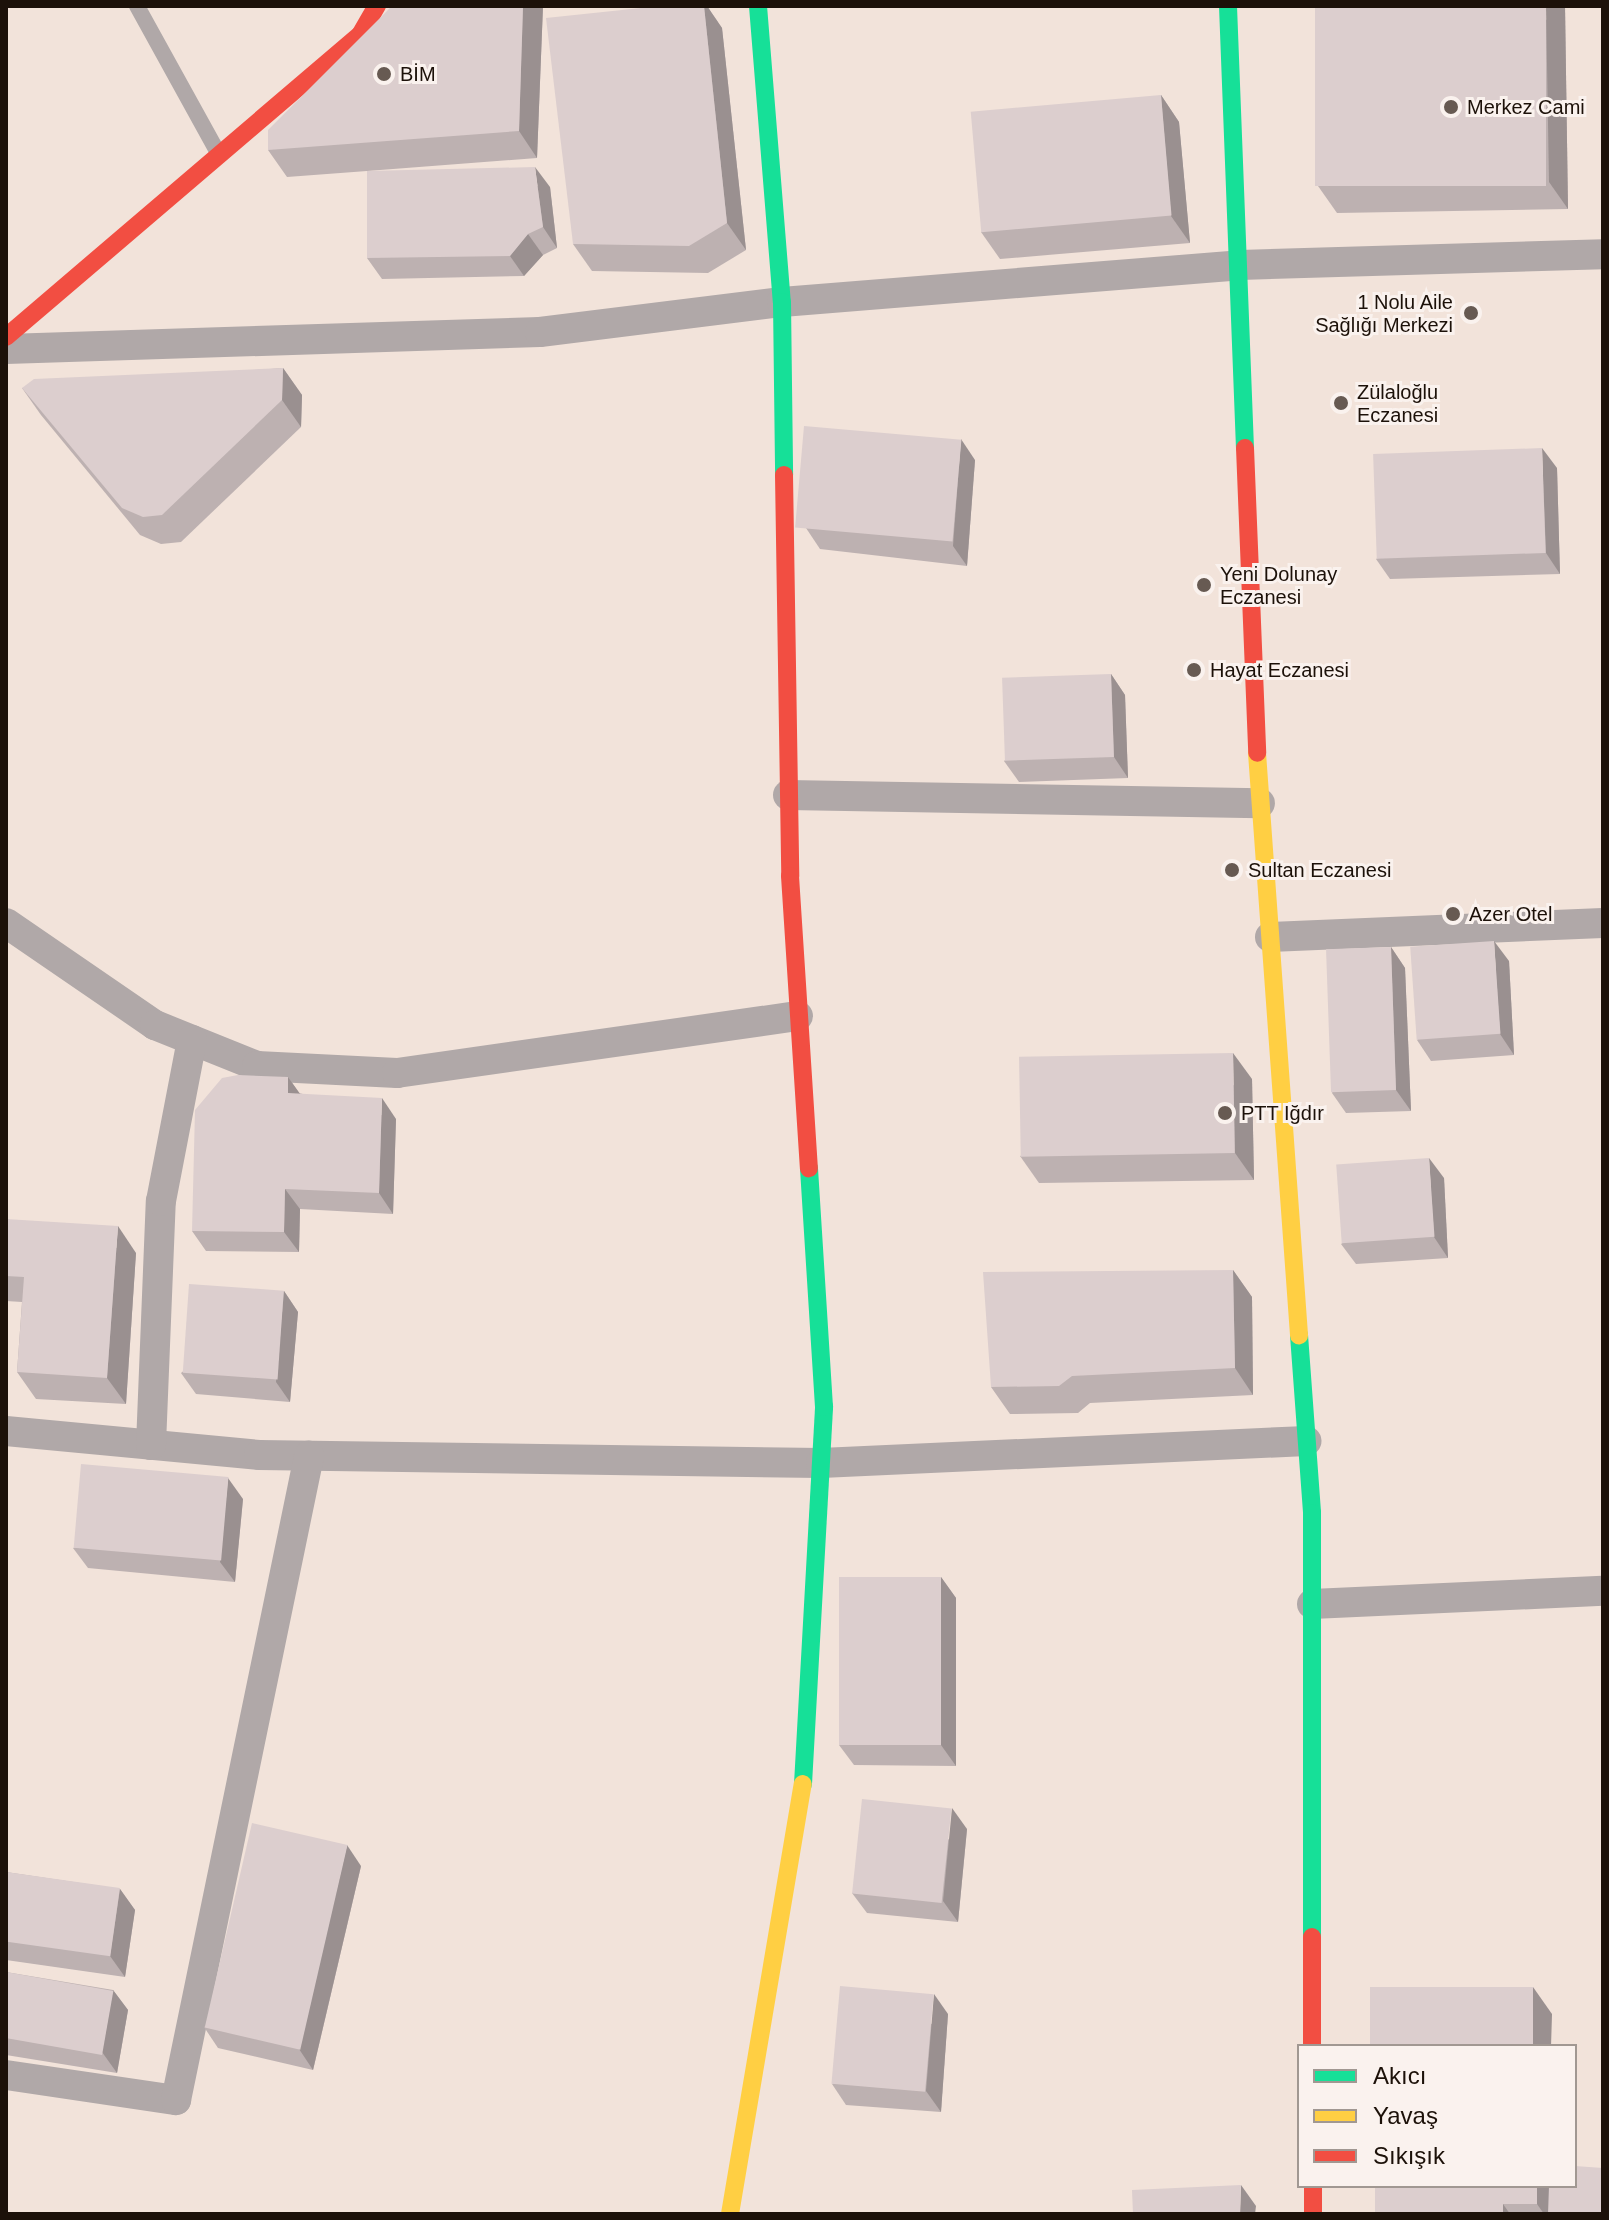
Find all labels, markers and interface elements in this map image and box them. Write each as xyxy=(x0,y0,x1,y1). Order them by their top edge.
place label: BİM xyxy=(400,62,436,86)
marker: BİM xyxy=(375,65,393,83)
place label: Merkez Cami xyxy=(1467,95,1585,119)
marker: Merkez Cami xyxy=(1442,98,1460,116)
place label: 1 Nolu Aile Sağlığı Merkezi xyxy=(1315,290,1453,337)
marker: 1 Nolu Aile Sağlığı Merkezi xyxy=(1460,302,1482,324)
place label: Zülaloğlu Eczanesi xyxy=(1357,380,1438,427)
marker: Zülaloğlu Eczanesi xyxy=(1332,394,1350,412)
place label: Yeni Dolunay Eczanesi xyxy=(1220,562,1337,609)
marker: Yeni Dolunay Eczanesi xyxy=(1195,576,1213,594)
place label: Hayat Eczanesi xyxy=(1210,658,1349,682)
marker: Hayat Eczanesi xyxy=(1185,661,1203,679)
place label: Sultan Eczanesi xyxy=(1248,858,1391,882)
marker: Sultan Eczanesi xyxy=(1223,861,1241,879)
place label: Azer Otel xyxy=(1469,902,1552,926)
marker: Azer Otel xyxy=(1444,905,1462,923)
place label: PTT Iğdır xyxy=(1241,1101,1324,1125)
marker: PTT Iğdır xyxy=(1216,1104,1234,1122)
legend xyxy=(1297,2044,1577,2188)
text: Akıcı xyxy=(1373,2062,1426,2089)
text: Yavaş xyxy=(1373,2102,1438,2129)
text: Sıkışık xyxy=(1373,2142,1445,2169)

